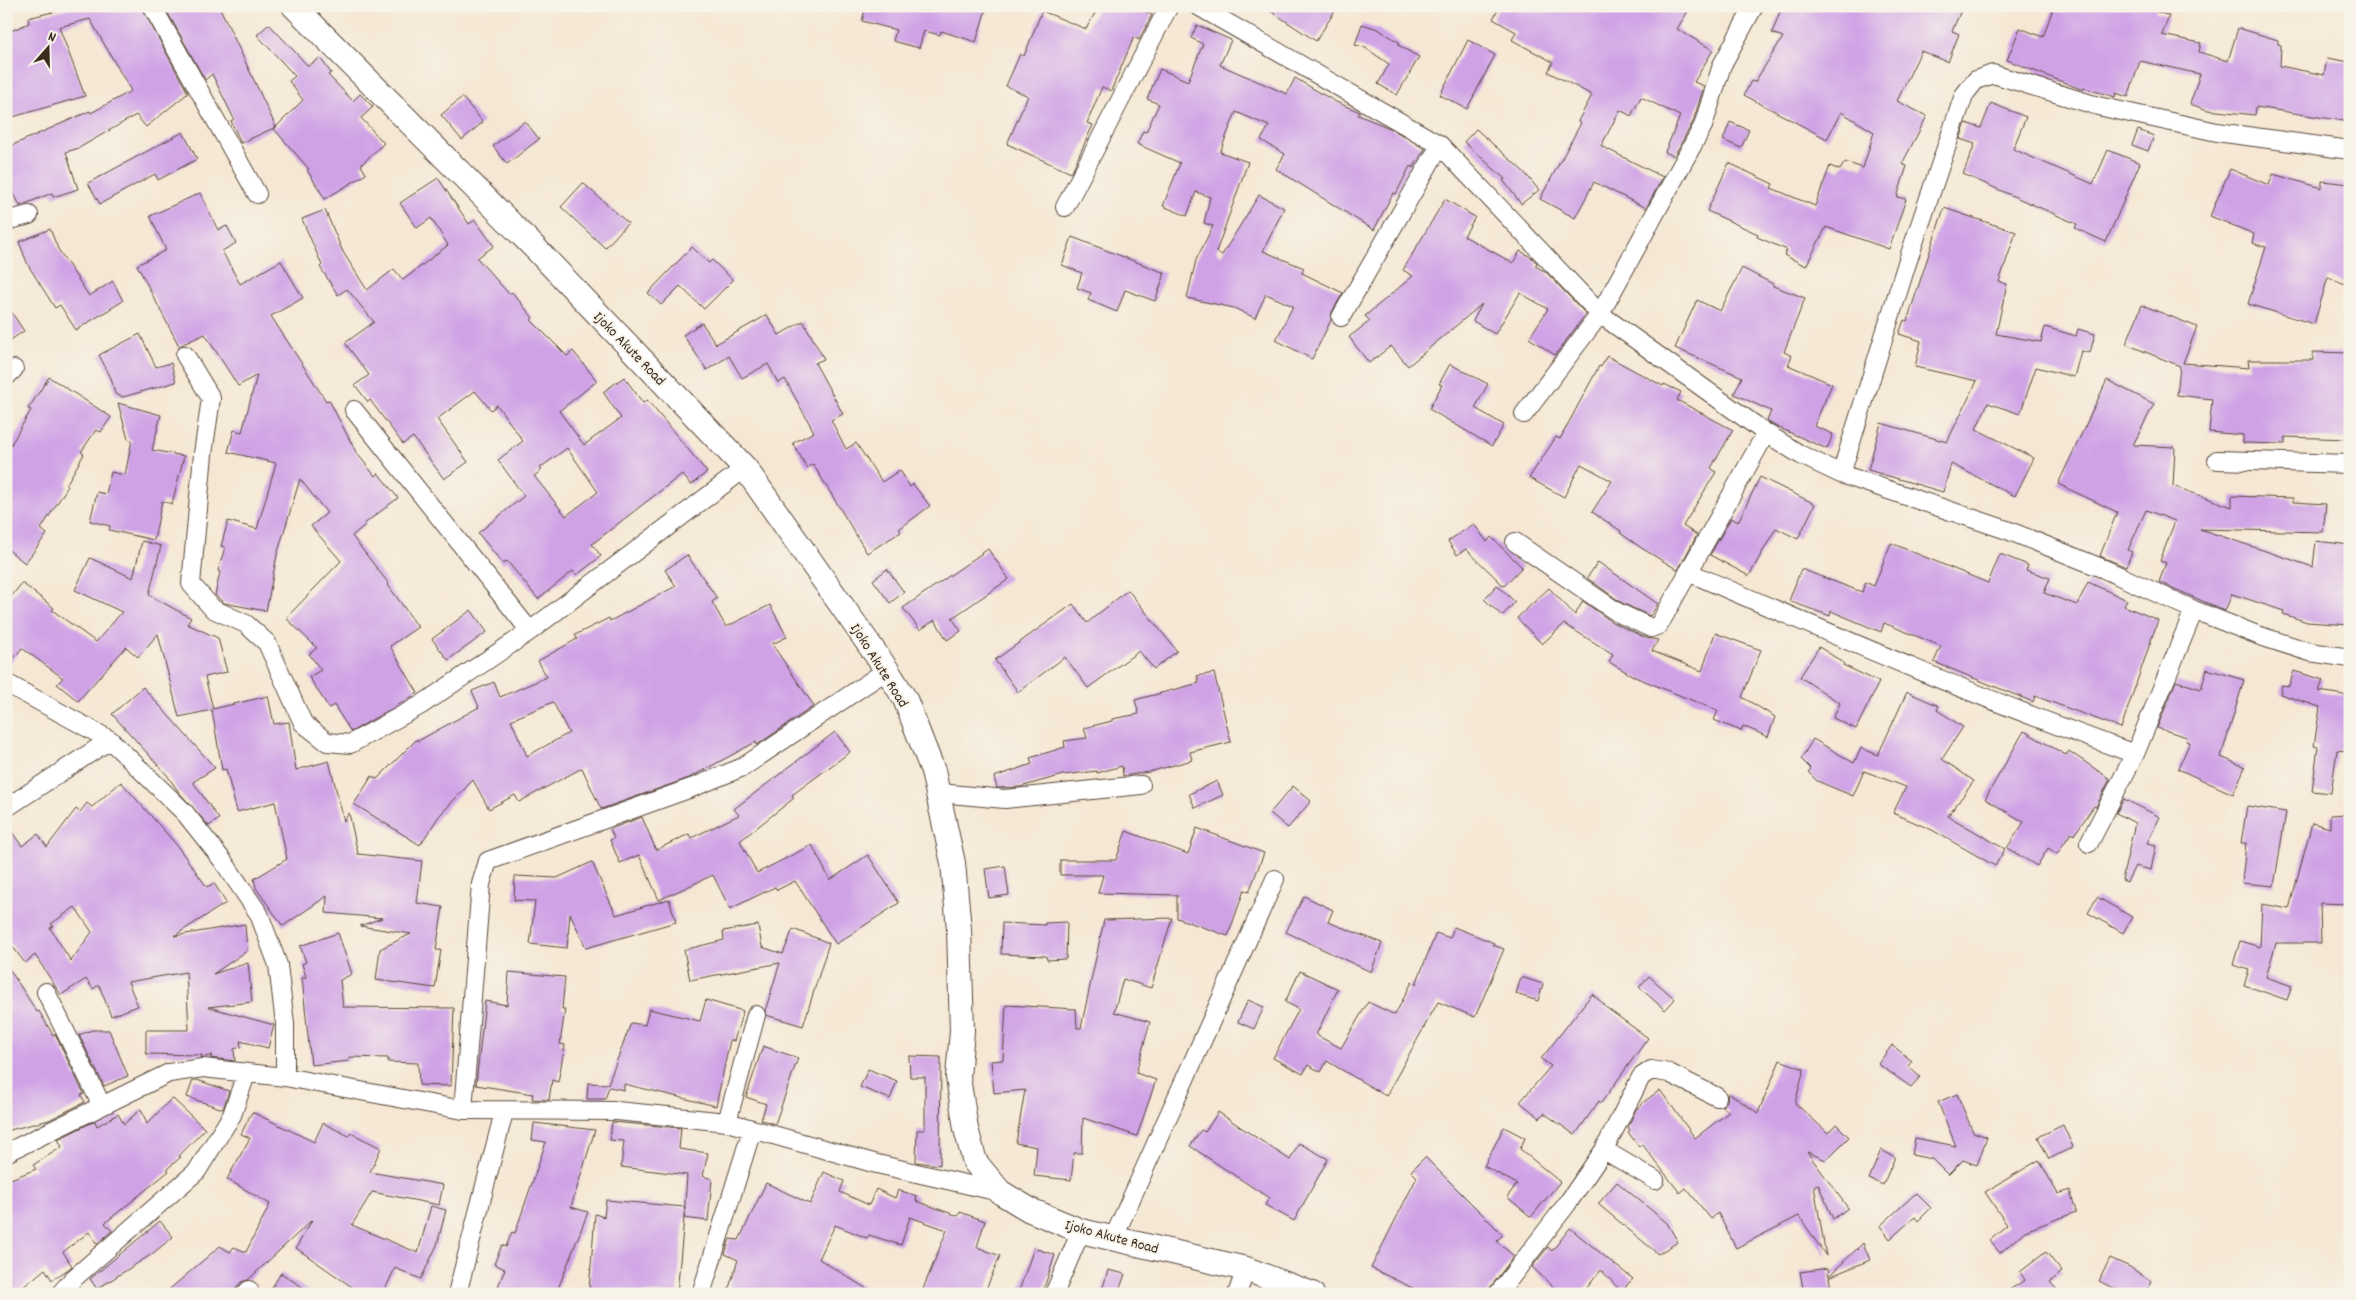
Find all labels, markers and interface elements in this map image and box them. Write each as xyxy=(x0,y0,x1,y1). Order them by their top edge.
north arrow xyxy=(22,22,72,72)
text: N xyxy=(45,27,59,48)
street label: Ijoko Akute Road xyxy=(587,307,670,392)
street label: Ijoko Akute Road xyxy=(844,620,913,713)
street label: Ijoko Akute Road xyxy=(1062,1215,1161,1261)

